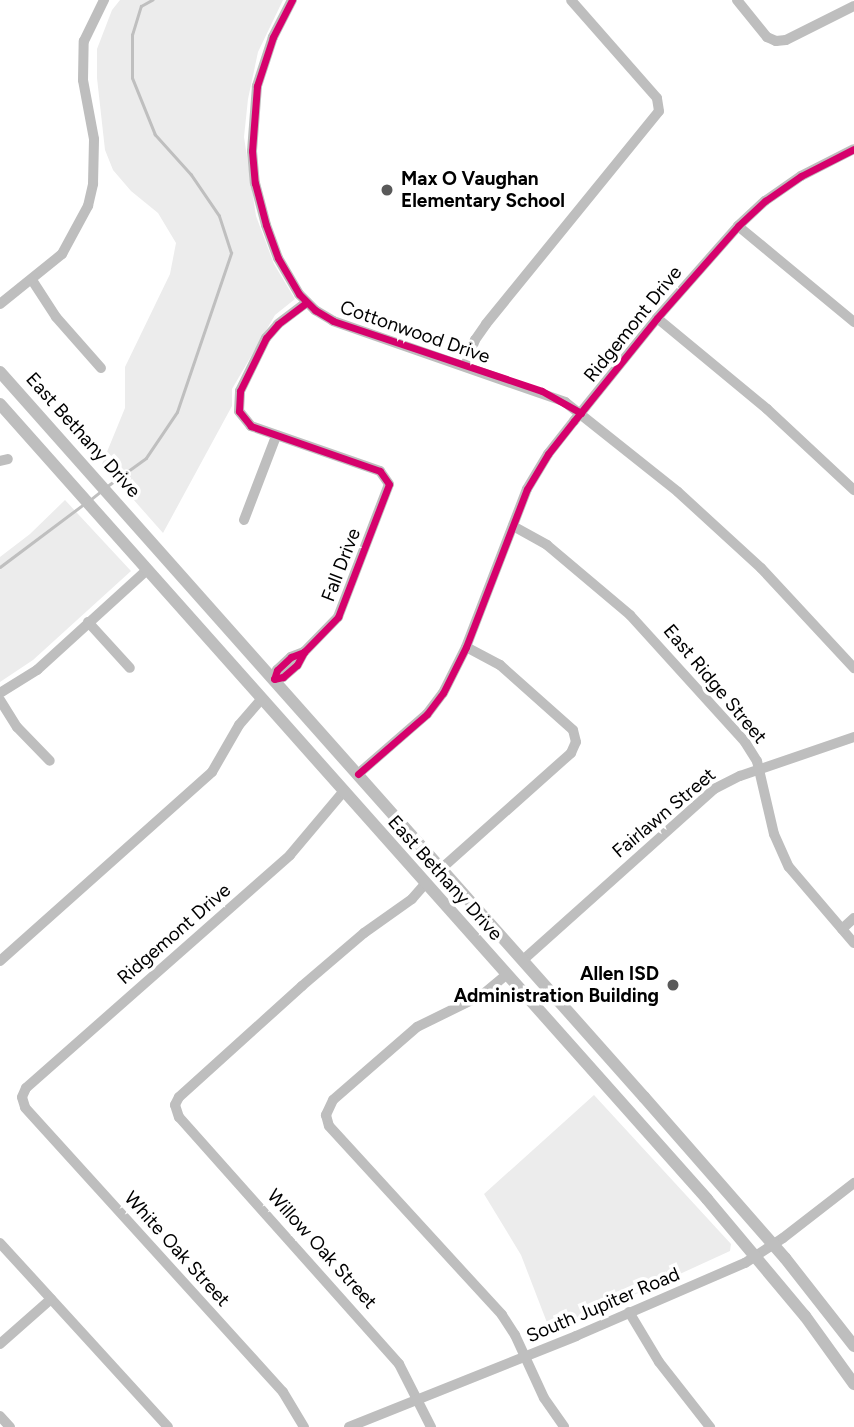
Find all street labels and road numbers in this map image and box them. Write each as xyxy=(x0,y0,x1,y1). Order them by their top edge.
street label: Ridgemont Drive xyxy=(579,261,687,387)
street label: Cottonwood Drive xyxy=(337,296,493,368)
street label: East Bethany Drive xyxy=(21,368,145,502)
street label: Fall Drive xyxy=(317,525,365,605)
street label: East Ridge Street xyxy=(659,620,771,748)
street label: Fairlawn Street xyxy=(608,763,720,863)
street label: East Bethany Drive xyxy=(383,811,507,945)
street label: Ridgemont Drive xyxy=(113,879,235,989)
street label: Willow Oak Street xyxy=(262,1185,382,1313)
street label: White Oak Street xyxy=(119,1187,235,1311)
street label: South Jupiter Road xyxy=(523,1262,683,1348)

